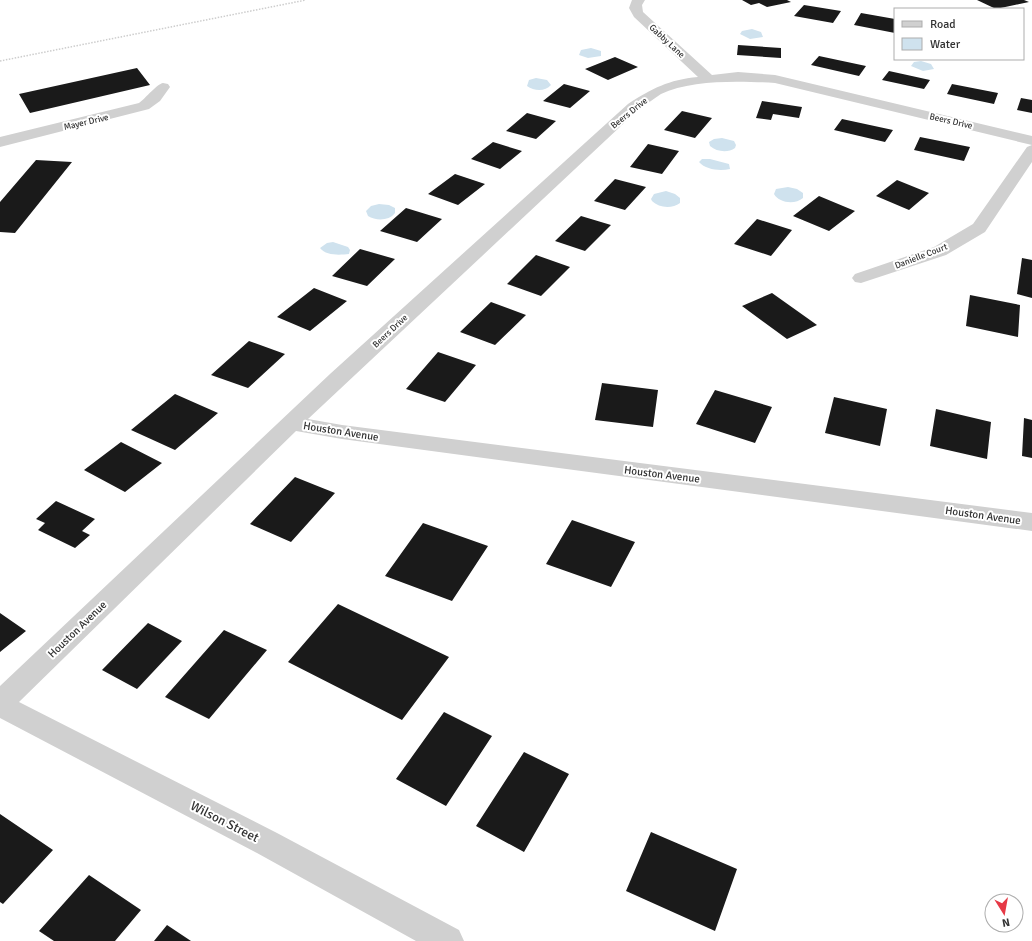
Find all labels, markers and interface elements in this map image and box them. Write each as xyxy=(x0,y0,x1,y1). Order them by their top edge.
legend xyxy=(894,8,1024,60)
text: Road xyxy=(930,17,956,32)
street label: Gabby Lane xyxy=(647,22,687,61)
text: Water xyxy=(930,37,961,52)
street label: Beers Drive xyxy=(609,95,650,131)
street label: Beers Drive xyxy=(928,111,974,132)
street label: Mayer Drive xyxy=(63,112,110,133)
street label: Danielle Court xyxy=(893,241,949,272)
street label: Beers Drive xyxy=(371,312,410,350)
street label: Houston Avenue xyxy=(302,419,380,444)
street label: Houston Avenue xyxy=(623,463,701,486)
street label: Houston Avenue xyxy=(944,504,1022,527)
street label: Houston Avenue xyxy=(45,598,109,661)
street label: Wilson Street xyxy=(188,798,262,846)
north arrow xyxy=(984,893,1024,933)
text: N xyxy=(1001,915,1011,929)

